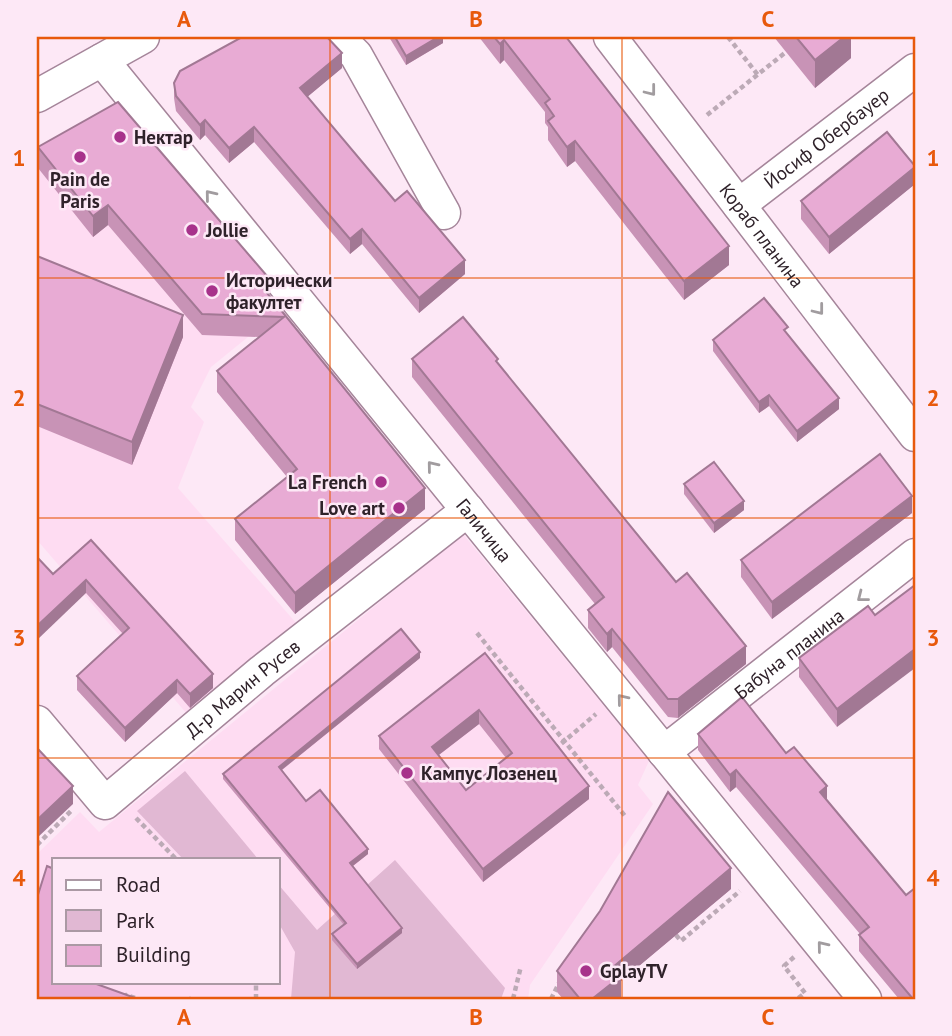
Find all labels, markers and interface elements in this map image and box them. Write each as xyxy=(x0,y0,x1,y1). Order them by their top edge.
text: A xyxy=(177,4,191,33)
text: B xyxy=(469,4,483,33)
text: C xyxy=(762,4,775,33)
street label: Йосиф Обербауер xyxy=(759,82,894,194)
one-way arrow xyxy=(643,83,656,96)
place label: Нектар xyxy=(134,125,193,149)
marker: Нектар xyxy=(112,129,128,145)
text: 1 xyxy=(12,143,26,172)
text: 1 xyxy=(926,143,940,172)
marker: Pain de Paris xyxy=(72,149,88,165)
place label: Pain de Paris xyxy=(50,167,110,213)
street label: Кораб планина xyxy=(715,179,810,292)
one-way arrow xyxy=(206,190,218,203)
place label: Jollie xyxy=(205,218,248,242)
marker: Jollie xyxy=(184,222,200,238)
place label: Исторически факултет xyxy=(226,268,332,314)
marker: Исторически факултет xyxy=(204,283,220,299)
one-way arrow xyxy=(811,303,824,315)
text: 2 xyxy=(12,383,26,412)
text: 2 xyxy=(926,383,940,412)
one-way arrow xyxy=(427,461,440,473)
place label: La French xyxy=(288,470,367,494)
marker: La French xyxy=(373,474,389,490)
street label: Галичица xyxy=(451,494,517,567)
place label: Love art xyxy=(319,496,385,520)
marker: Love art xyxy=(391,500,407,516)
one-way arrow xyxy=(857,589,869,602)
street label: Бабуна планина xyxy=(729,603,849,704)
text: 3 xyxy=(12,623,26,652)
text: 3 xyxy=(926,623,940,652)
street label: Д-р Марин Русев xyxy=(180,634,305,742)
one-way arrow xyxy=(617,695,630,707)
place label: Кампус Лозенец xyxy=(421,761,557,785)
marker: Кампус Лозенец xyxy=(399,765,415,781)
legend xyxy=(52,858,280,984)
text: 4 xyxy=(12,863,26,892)
text: 4 xyxy=(926,863,940,892)
text: Road xyxy=(116,871,160,898)
text: Park xyxy=(116,907,155,934)
text: Building xyxy=(116,941,191,968)
one-way arrow xyxy=(818,942,831,954)
place label: GplayTV xyxy=(600,959,668,983)
marker: GplayTV xyxy=(578,963,594,979)
text: A xyxy=(177,1002,191,1031)
text: B xyxy=(469,1002,483,1031)
text: C xyxy=(762,1002,775,1031)

